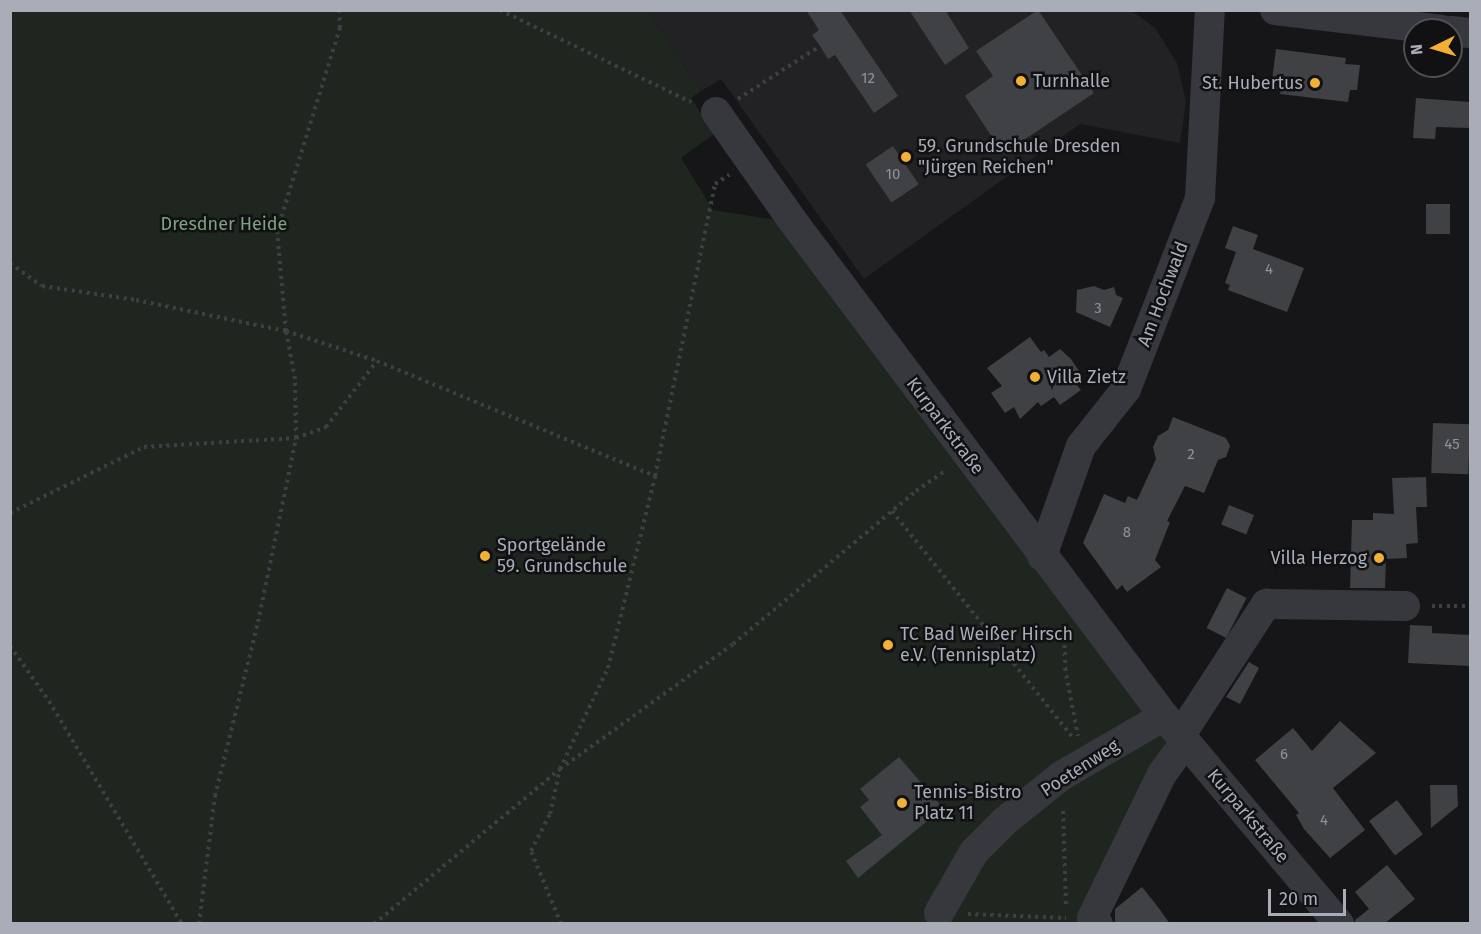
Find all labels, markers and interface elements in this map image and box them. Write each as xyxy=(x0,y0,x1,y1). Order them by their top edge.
north arrow xyxy=(1403,18,1463,78)
text: N xyxy=(1407,43,1426,56)
house number: 12 xyxy=(861,70,875,88)
place label: Turnhalle xyxy=(1033,70,1110,92)
place label: St. Hubertus xyxy=(1202,72,1303,94)
marker: Turnhalle xyxy=(1014,74,1028,88)
marker: St. Hubertus xyxy=(1308,76,1322,90)
place label: 59. Grundschule Dresden "Jürgen Reichen" xyxy=(918,136,1121,178)
marker: 59. Grundschule Dresden "Jürgen Reichen" xyxy=(899,150,913,164)
house number: 10 xyxy=(886,166,900,184)
park label: Dresdner Heide xyxy=(161,213,287,235)
street label: Am Hochwald xyxy=(1133,238,1193,350)
house number: 4 xyxy=(1265,261,1273,279)
house number: 3 xyxy=(1094,300,1102,318)
place label: Villa Zietz xyxy=(1047,366,1126,388)
marker: Villa Zietz xyxy=(1028,370,1042,384)
street label: Kurparkstraße xyxy=(902,373,988,479)
house number: 45 xyxy=(1444,436,1460,454)
house number: 2 xyxy=(1187,446,1195,464)
house number: 8 xyxy=(1123,524,1131,542)
place label: Sportgelände 59. Grundschule xyxy=(497,535,627,578)
place label: Villa Herzog xyxy=(1270,547,1367,569)
marker: Sportgelände 59. Grundschule xyxy=(478,549,492,563)
marker: Villa Herzog xyxy=(1372,551,1386,565)
place label: TC Bad Weißer Hirsch e.V. (Tennisplatz) xyxy=(900,624,1073,666)
marker: TC Bad Weißer Hirsch e.V. (Tennisplatz) xyxy=(881,638,895,652)
street label: Poetenweg xyxy=(1037,735,1123,801)
house number: 6 xyxy=(1280,746,1288,764)
street label: Kurparkstraße xyxy=(1203,765,1293,867)
place label: Tennis-Bistro Platz 11 xyxy=(914,782,1022,824)
marker: Tennis-Bistro Platz 11 xyxy=(895,796,909,810)
house number: 4 xyxy=(1320,812,1328,830)
scale bar xyxy=(1271,877,1349,915)
text: 20 m xyxy=(1279,888,1318,910)

